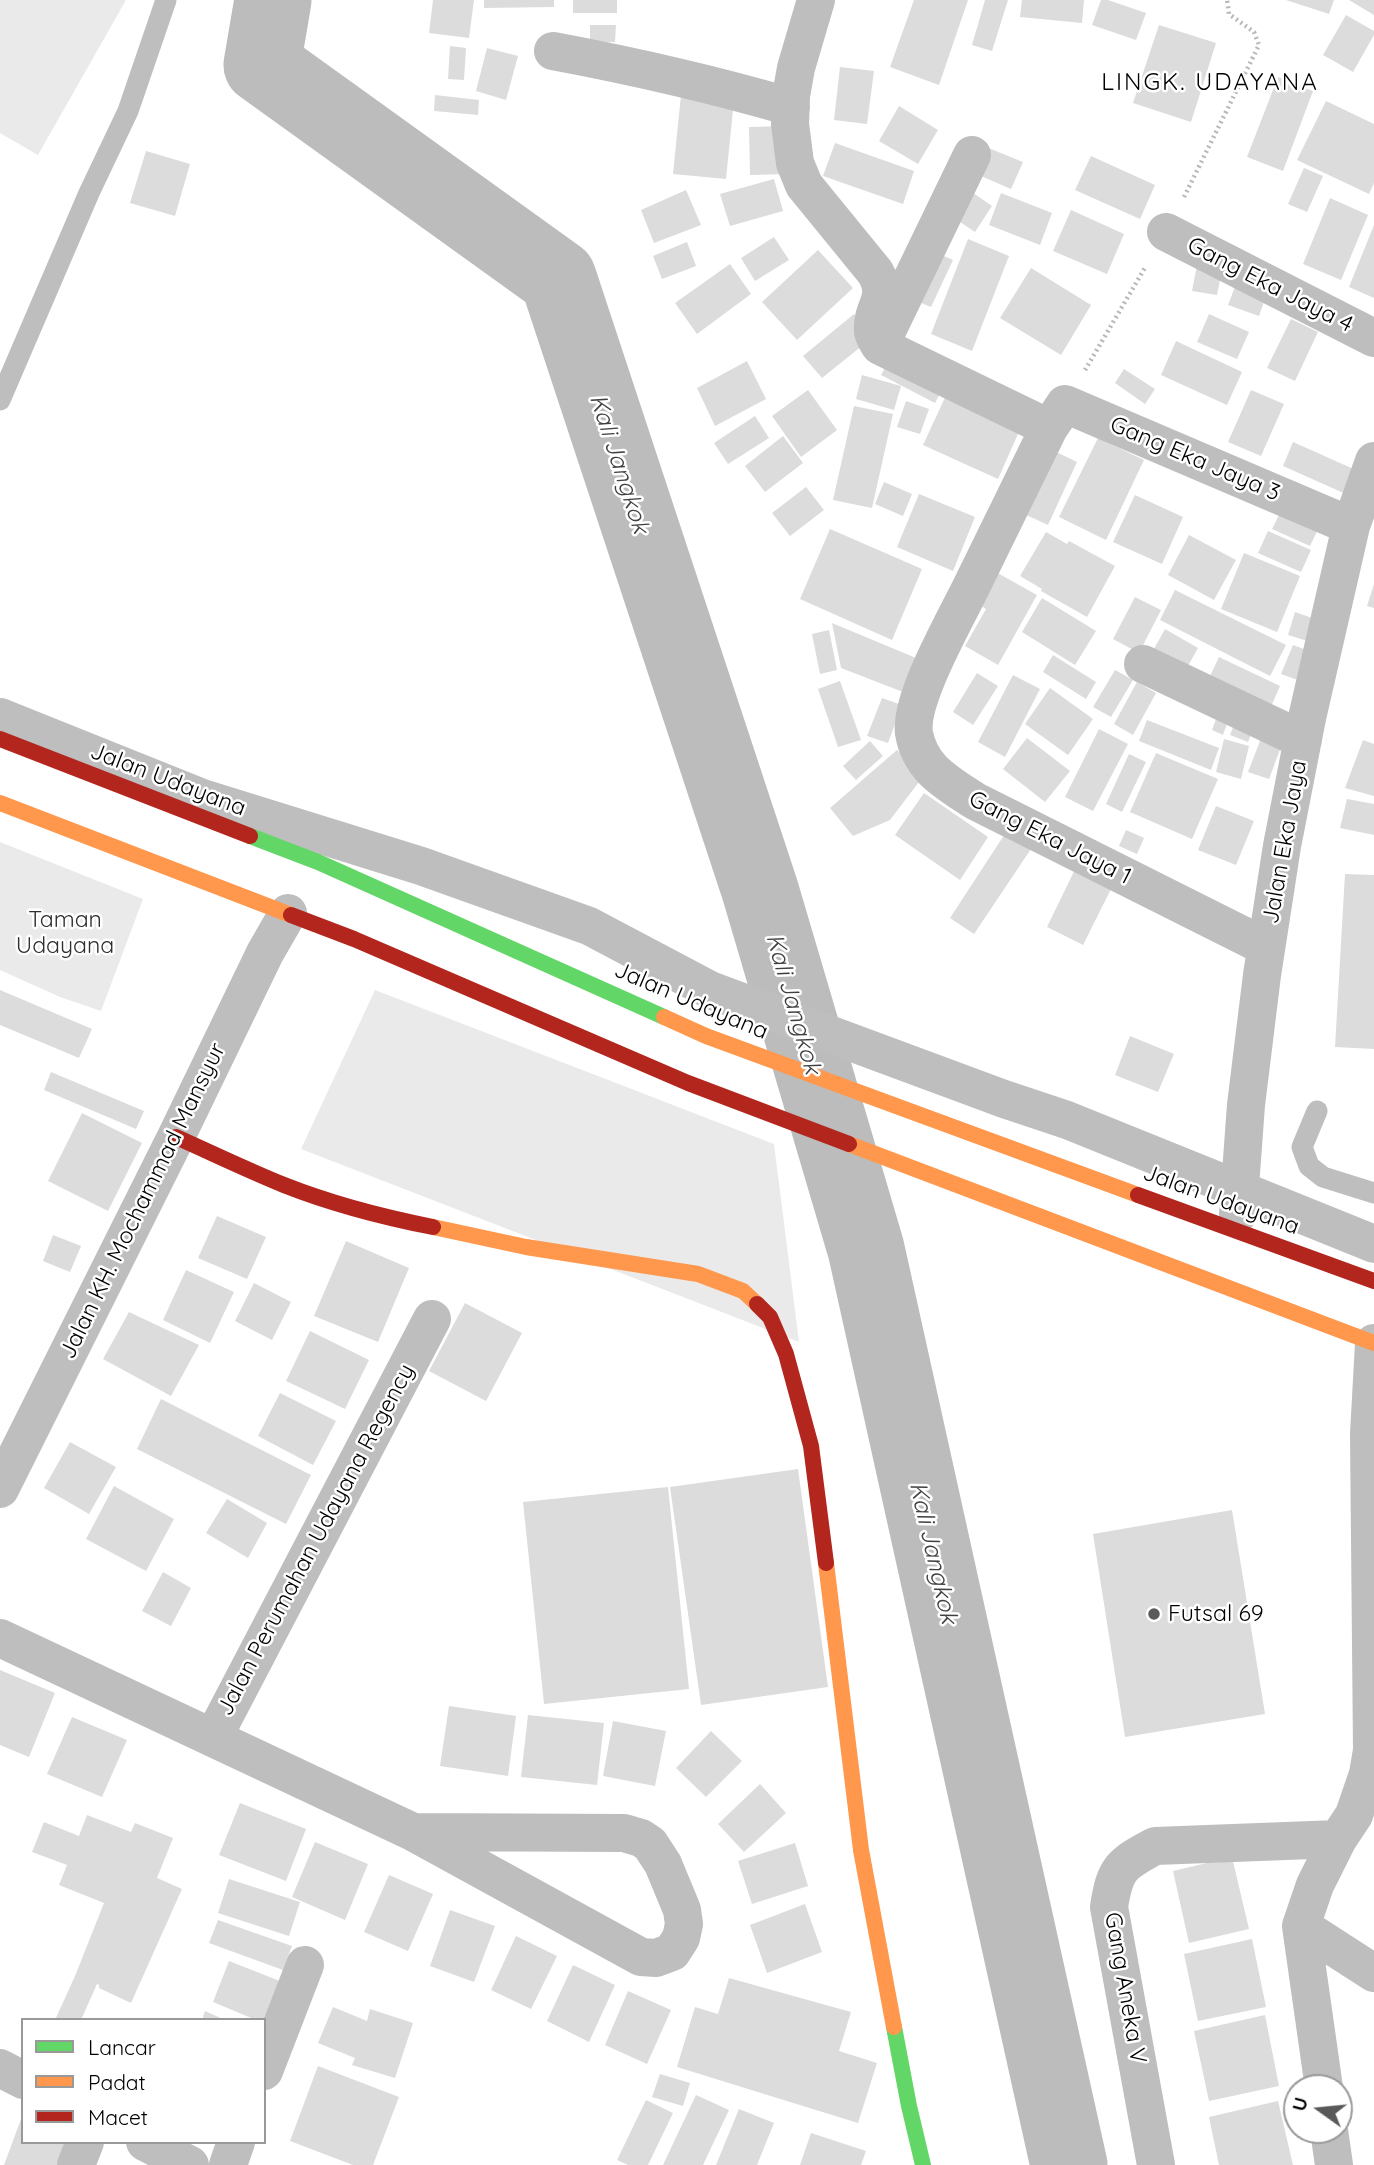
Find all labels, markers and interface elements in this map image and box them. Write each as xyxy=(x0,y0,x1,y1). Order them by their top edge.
district label: LINGK. UDAYANA xyxy=(1103,69,1317,97)
street label: Gang Eka Jaya 4 xyxy=(1183,231,1357,339)
water label: Kali Jangkok xyxy=(583,391,655,537)
street label: Gang Eka Jaya 3 xyxy=(1106,411,1284,507)
street label: Jalan Udayana xyxy=(86,738,250,822)
street label: Jalan Eka Jaya xyxy=(1257,758,1313,926)
street label: Gang Eka Jaya 1 xyxy=(964,785,1136,891)
park label: Taman Udayana xyxy=(16,906,114,960)
water label: Kali Jangkok xyxy=(759,930,827,1078)
street label: Jalan Udayana xyxy=(610,956,772,1046)
street label: Jalan KH. Mochammad Mansyur xyxy=(54,1038,232,1364)
street label: Jalan Udayana xyxy=(1139,1159,1303,1241)
street label: Jalan Perumahan Udayana Regency xyxy=(211,1360,421,1720)
water label: Kali Jangkok xyxy=(903,1479,963,1627)
place label: Futsal 69 xyxy=(1168,1600,1264,1628)
marker: Futsal 69 xyxy=(1146,1606,1162,1622)
street label: Gang Aneka V xyxy=(1098,1910,1152,2066)
legend xyxy=(21,2018,266,2144)
text: Lancar xyxy=(88,2034,156,2060)
text: Padat xyxy=(88,2069,146,2095)
north arrow xyxy=(1283,2074,1353,2144)
text: U xyxy=(1286,2095,1313,2114)
text: Macet xyxy=(88,2104,148,2130)

